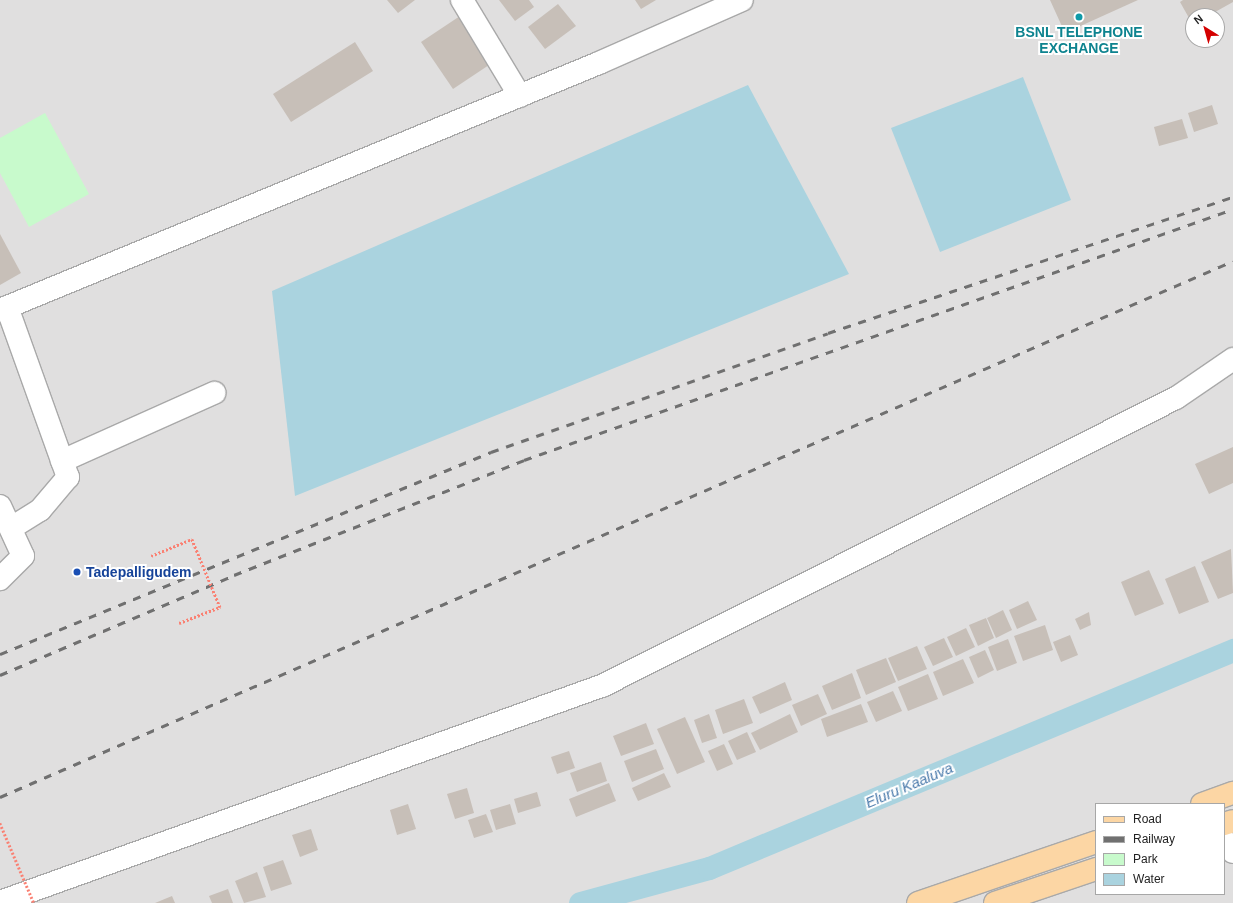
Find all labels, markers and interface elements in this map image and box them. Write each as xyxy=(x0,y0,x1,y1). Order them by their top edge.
north arrow xyxy=(1185,8,1225,48)
marker: BSNL TELEPHONE EXCHANGE xyxy=(1074,12,1084,22)
text: N xyxy=(1192,12,1205,26)
place label: BSNL TELEPHONE EXCHANGE xyxy=(1015,24,1143,56)
place label: Tadepalligudem xyxy=(86,564,192,580)
marker: Tadepalligudem xyxy=(71,566,83,578)
water label: Eluru Kaaluva xyxy=(862,758,956,812)
legend xyxy=(1095,803,1225,895)
text: Road xyxy=(1133,812,1162,826)
text: Railway xyxy=(1133,832,1175,846)
text: Park xyxy=(1133,852,1158,866)
text: Water xyxy=(1133,872,1165,886)

